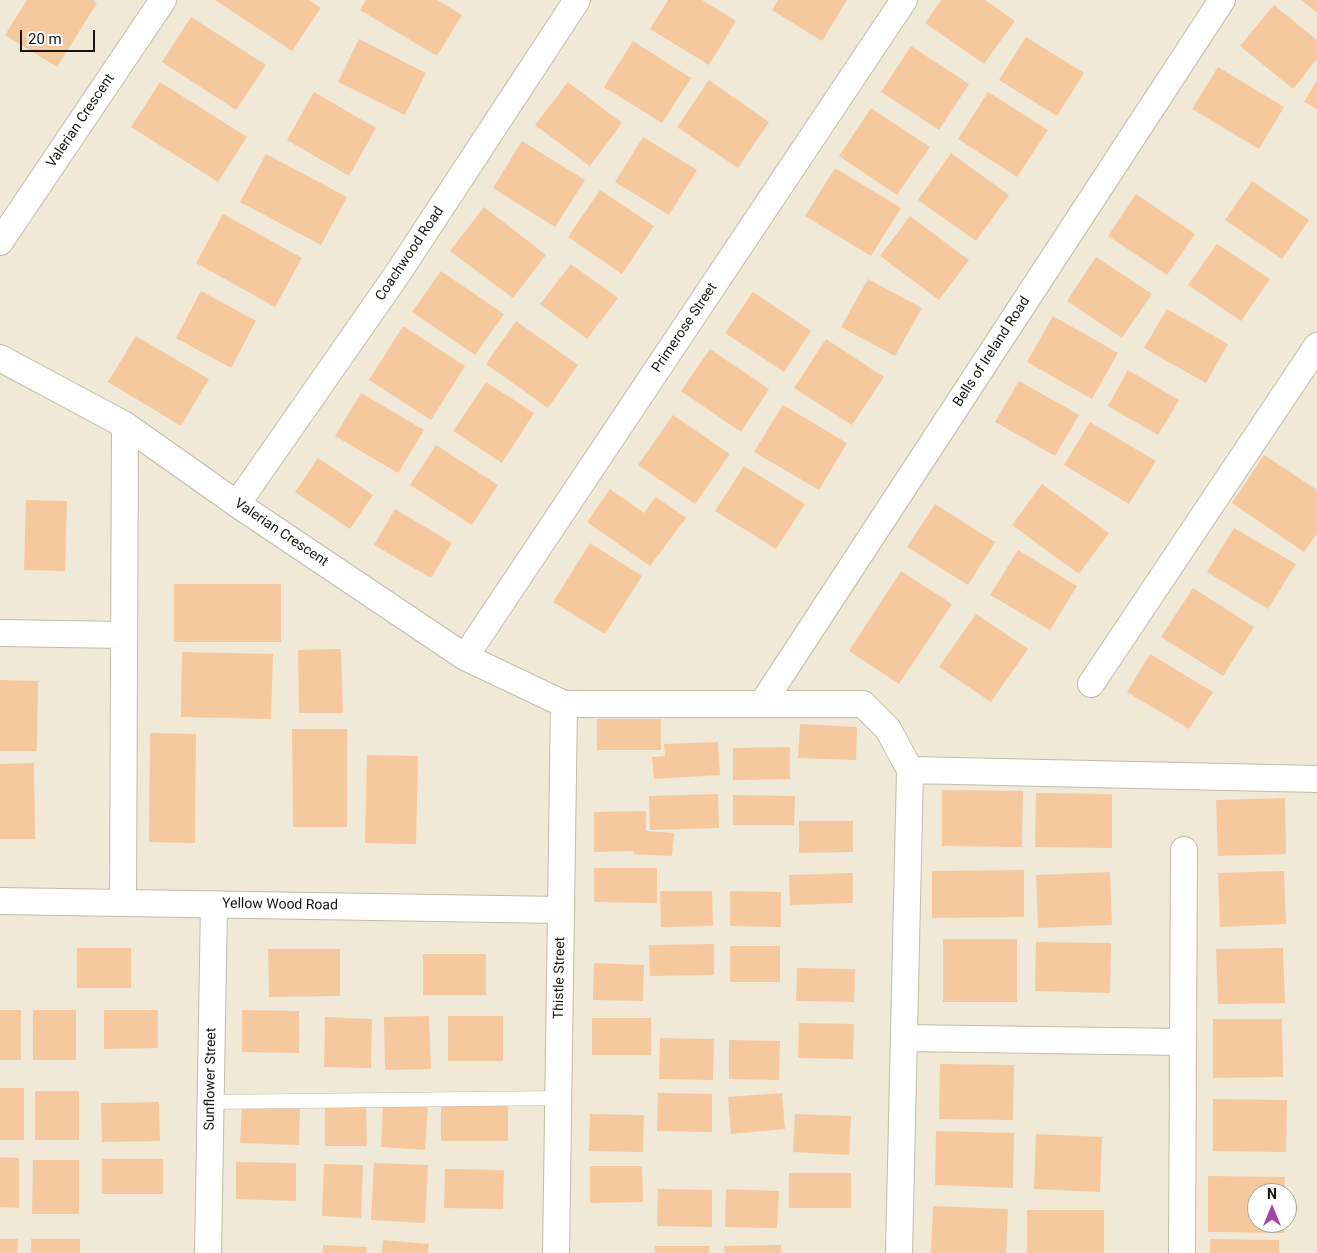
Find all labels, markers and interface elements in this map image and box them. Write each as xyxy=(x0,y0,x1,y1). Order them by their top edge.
scale bar xyxy=(22,20,98,52)
text: 20 m xyxy=(28,30,62,48)
street label: Valerian Crescent xyxy=(43,71,119,171)
street label: Coachwood Road xyxy=(372,204,448,304)
street label: Primerose Street xyxy=(649,280,721,376)
street label: Bells of Ireland Road xyxy=(950,294,1034,410)
street label: Valerian Crescent xyxy=(231,495,331,571)
street label: Yellow Wood Road xyxy=(222,896,338,914)
street label: Thistle Street xyxy=(551,937,569,1019)
street label: Sunflower Street xyxy=(202,1027,220,1131)
north arrow xyxy=(1247,1183,1297,1233)
text: N xyxy=(1267,1186,1277,1202)

